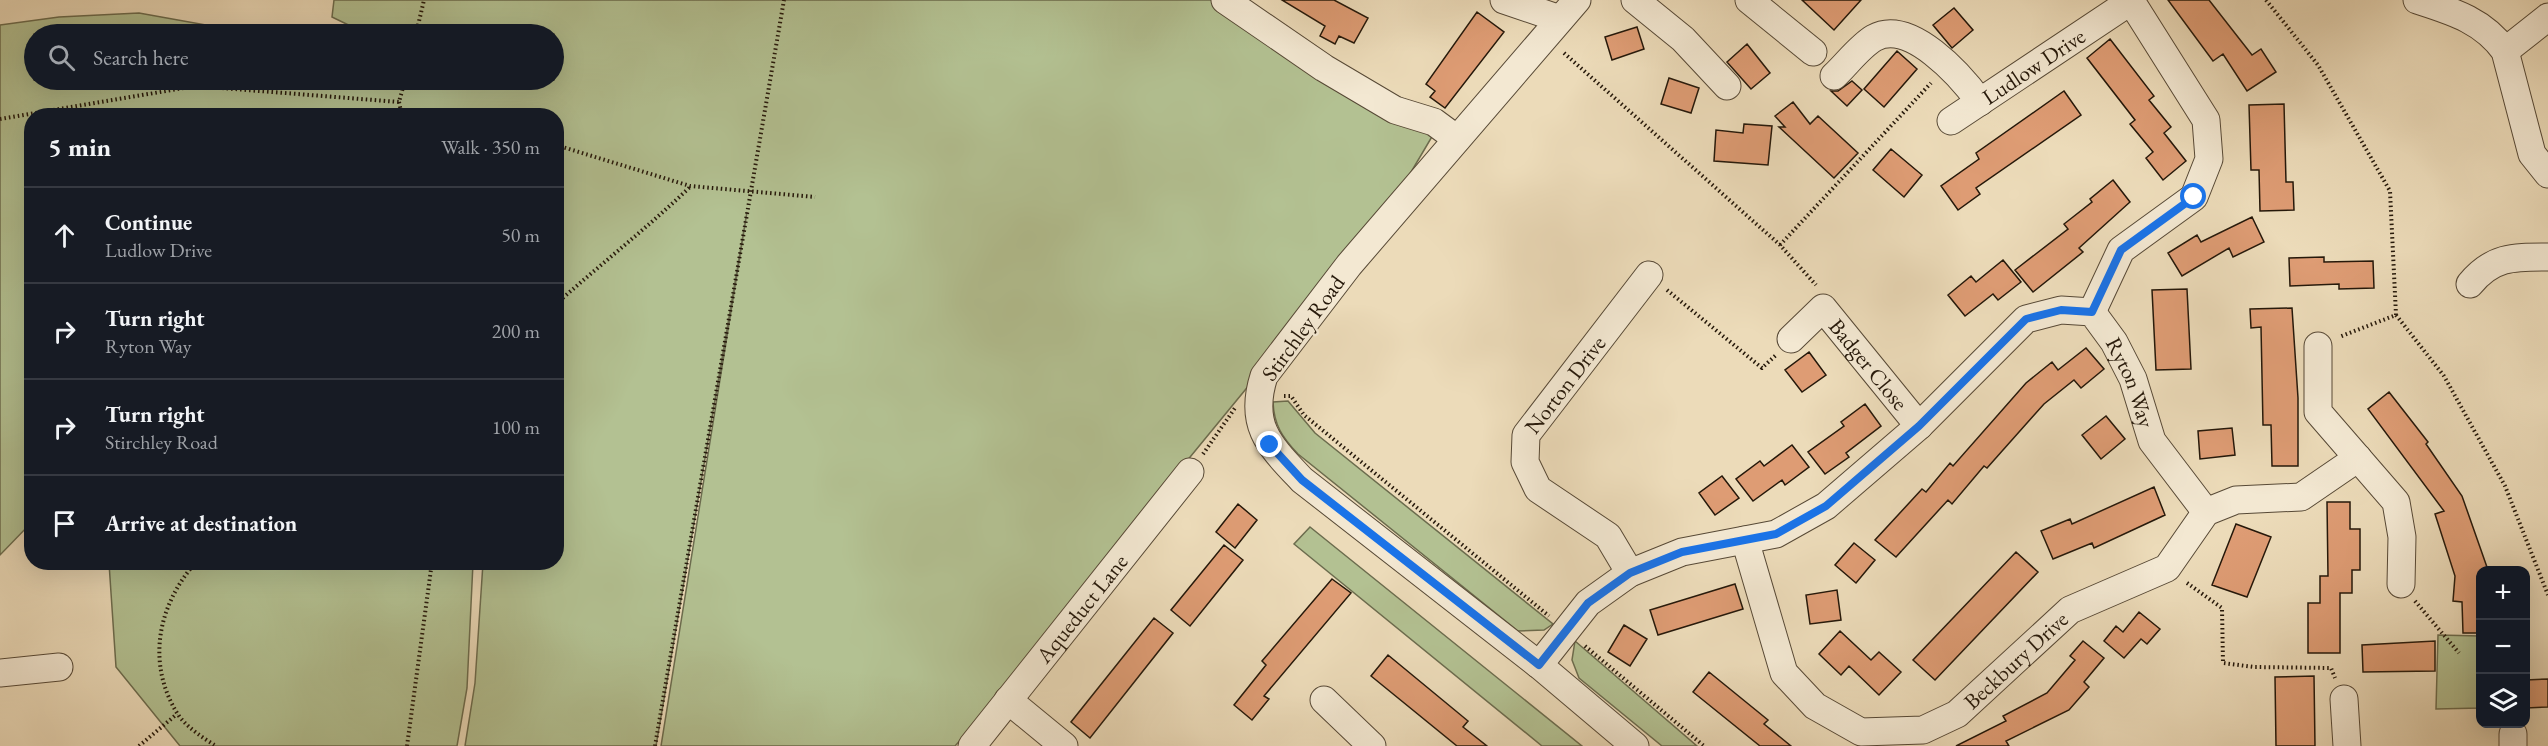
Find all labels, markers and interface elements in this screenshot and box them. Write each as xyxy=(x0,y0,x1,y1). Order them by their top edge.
street label: Ludlow Drive xyxy=(1976,21,2091,111)
search box xyxy=(24,24,564,90)
icon: search xyxy=(45,41,78,74)
text: Search here xyxy=(93,43,188,72)
text: 5 min xyxy=(48,130,111,164)
text: Walk · 350 m xyxy=(441,134,540,160)
route start xyxy=(2180,183,2206,209)
text: Continue xyxy=(105,208,192,237)
icon: ahead xyxy=(48,219,81,252)
text: 50 m xyxy=(501,222,540,248)
text: Ludlow Drive xyxy=(105,237,212,263)
street label: Stirchley Road xyxy=(1255,269,1352,387)
text: Turn right xyxy=(105,304,204,333)
street label: Badger Close xyxy=(1823,312,1915,416)
icon: right xyxy=(48,315,81,348)
text: 200 m xyxy=(492,318,540,344)
street label: Norton Drive xyxy=(1518,329,1612,440)
street label: Ryton Way xyxy=(2099,332,2162,431)
text: Ryton Way xyxy=(105,333,192,359)
text: Turn right xyxy=(105,400,204,429)
icon: right xyxy=(48,411,81,444)
text: 100 m xyxy=(492,414,540,440)
text: Stirchley Road xyxy=(105,429,218,455)
route end xyxy=(1256,431,1282,457)
icon: arrive xyxy=(48,507,81,540)
text: Arrive at destination xyxy=(105,509,297,538)
street label: Aqueduct Lane xyxy=(1029,547,1134,670)
map controls xyxy=(2476,566,2530,728)
button: + xyxy=(2476,566,2530,620)
street label: Beckbury Drive xyxy=(1957,604,2074,715)
button: − xyxy=(2476,620,2530,674)
button: layers xyxy=(2476,674,2530,728)

